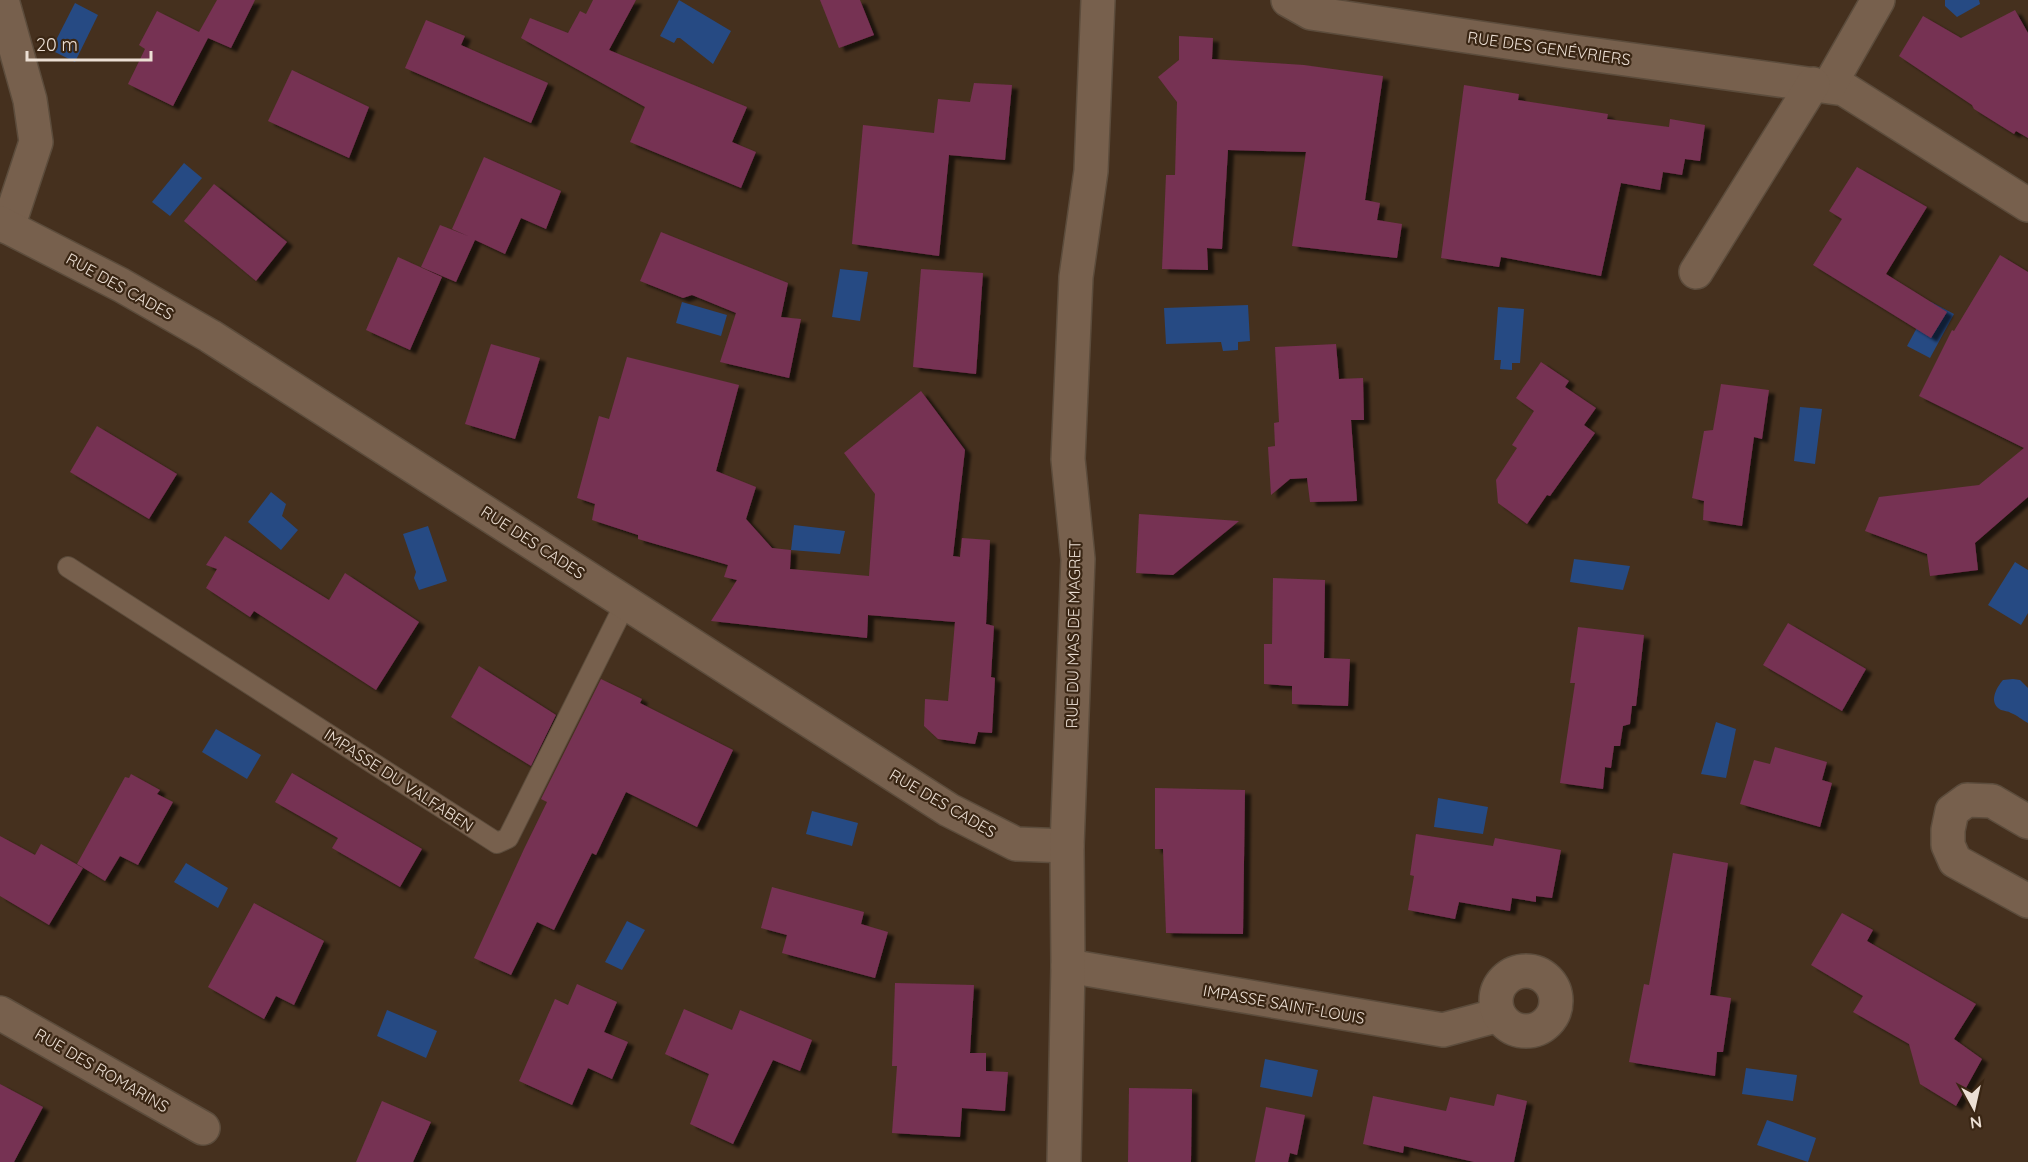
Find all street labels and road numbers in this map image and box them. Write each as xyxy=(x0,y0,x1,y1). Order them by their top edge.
street label: RUE DES GENÉVRIERS xyxy=(1466,27,1632,69)
street label: RUE DES CADES xyxy=(63,248,177,324)
street label: RUE DES CADES xyxy=(477,501,589,583)
street label: RUE DU MAS DE MAGRET xyxy=(1061,539,1085,729)
street label: IMPASSE DU VALFABEN xyxy=(320,724,478,836)
street label: RUE DES CADES xyxy=(886,764,1000,842)
street label: IMPASSE SAINT-LOUIS xyxy=(1202,980,1366,1028)
street label: RUE DES ROMARINS xyxy=(32,1024,172,1116)

